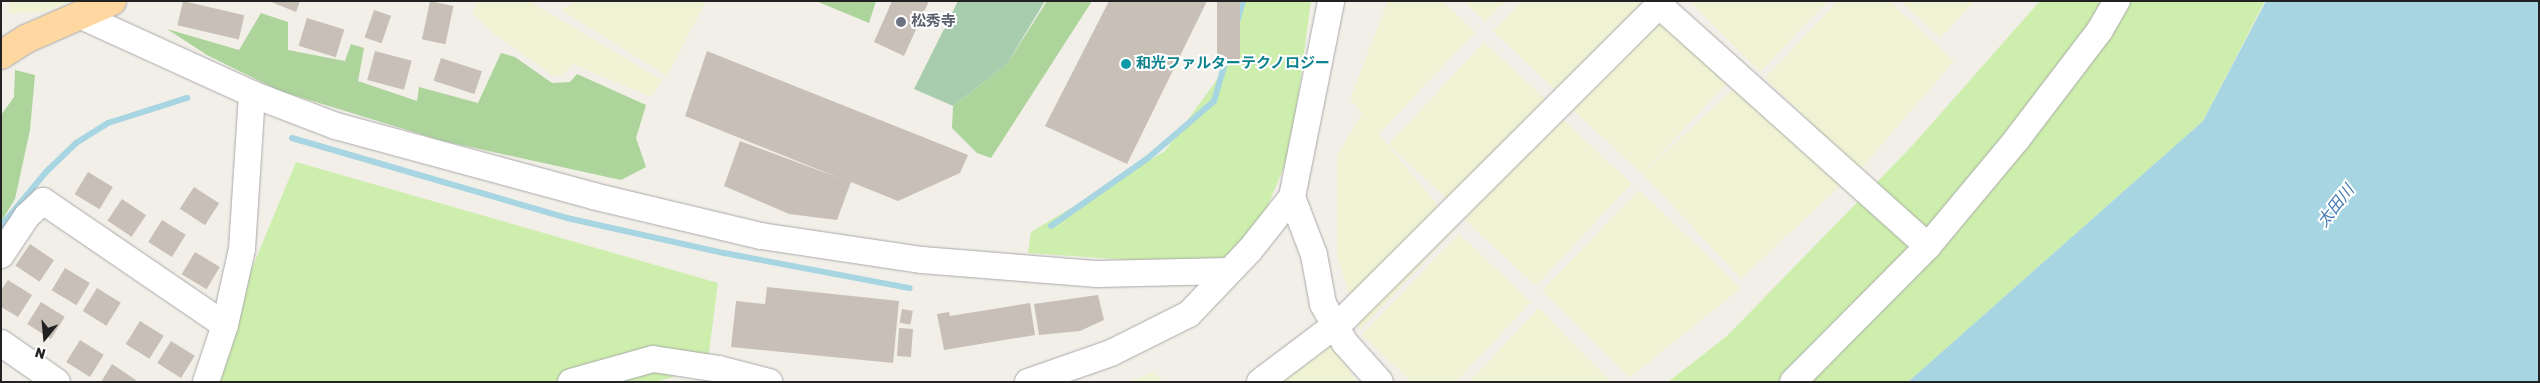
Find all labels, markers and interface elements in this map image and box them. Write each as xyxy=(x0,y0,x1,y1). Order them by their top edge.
place label: 松秀寺 xyxy=(911,13,956,31)
marker: 松秀寺 xyxy=(895,16,907,28)
place label: 和光ファルターテクノロジー xyxy=(1136,55,1331,73)
marker: 和光ファルターテクノロジー xyxy=(1120,58,1132,70)
water label: 太田川 xyxy=(2314,181,2358,231)
north arrow xyxy=(20,313,70,363)
text: N xyxy=(33,343,48,362)

